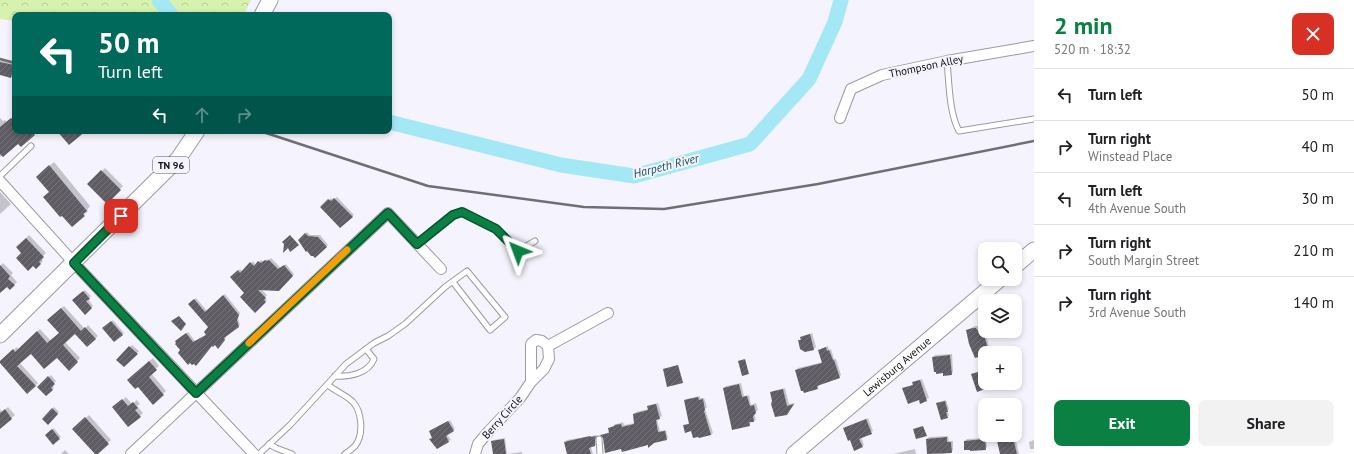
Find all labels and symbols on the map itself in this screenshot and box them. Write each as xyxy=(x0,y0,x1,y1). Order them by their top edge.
street label: Thompson Alley xyxy=(888,51,965,81)
water label: Harpeth River xyxy=(632,150,701,181)
road number: TN 96 xyxy=(153,157,189,173)
pin xyxy=(104,199,138,233)
position arrow xyxy=(497,230,539,272)
street label: Lewisburg Avenue xyxy=(860,334,934,399)
street label: Berry Circle xyxy=(479,392,526,442)

